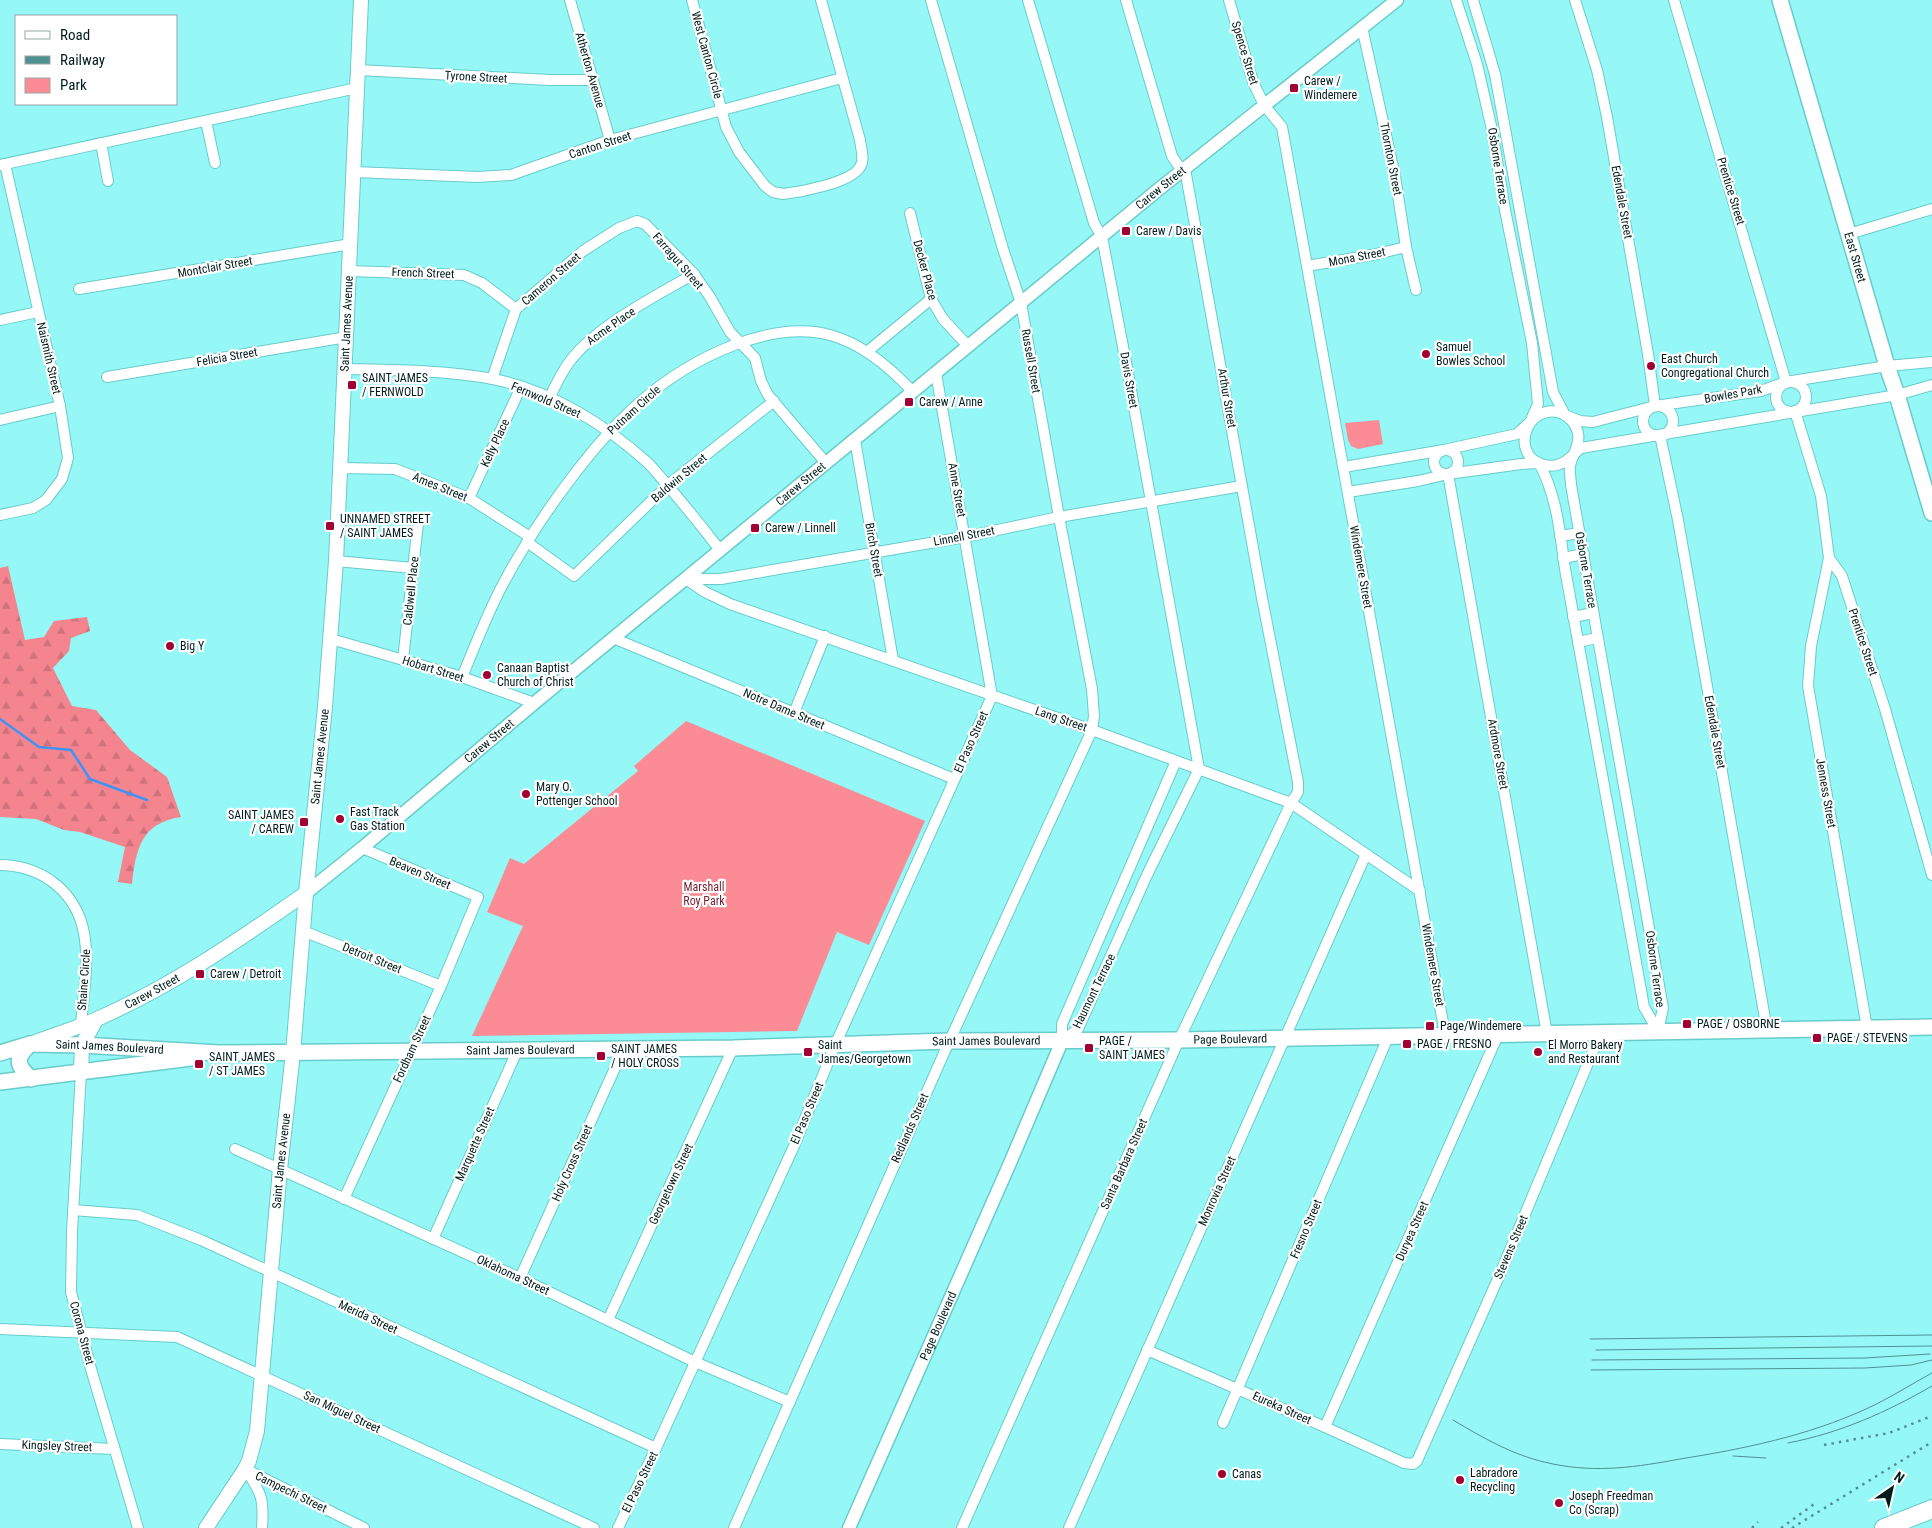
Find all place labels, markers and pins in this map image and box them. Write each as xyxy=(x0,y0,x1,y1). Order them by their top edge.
place label: Carew / Windemere xyxy=(1304,74,1357,102)
marker: Carew / Windemere xyxy=(1288,82,1300,94)
place label: Carew / Davis xyxy=(1136,224,1201,238)
marker: Carew / Davis xyxy=(1120,225,1132,237)
place label: Samuel Bowles School xyxy=(1436,340,1505,368)
marker: Samuel Bowles School xyxy=(1420,348,1432,360)
place label: East Church Congregational Church xyxy=(1661,352,1769,380)
marker: East Church Congregational Church xyxy=(1645,360,1657,372)
place label: SAINT JAMES / FERNWOLD xyxy=(362,371,428,399)
marker: SAINT JAMES / FERNWOLD xyxy=(346,379,358,391)
place label: Carew / Anne xyxy=(919,395,983,409)
marker: Carew / Anne xyxy=(903,396,915,408)
place label: UNNAMED STREET / SAINT JAMES xyxy=(340,512,430,540)
marker: UNNAMED STREET / SAINT JAMES xyxy=(324,520,336,532)
place label: Carew / Linnell xyxy=(765,521,836,535)
marker: Carew / Linnell xyxy=(749,522,761,534)
place label: Big Y xyxy=(180,639,205,653)
marker: Big Y xyxy=(164,640,176,652)
place label: Canaan Baptist Church of Christ xyxy=(497,661,574,689)
marker: Canaan Baptist Church of Christ xyxy=(481,669,493,681)
place label: Mary O. Pottenger School xyxy=(536,780,617,808)
marker: Mary O. Pottenger School xyxy=(520,788,532,800)
place label: Fast Track Gas Station xyxy=(350,805,405,833)
place label: SAINT JAMES / CAREW xyxy=(228,808,294,836)
marker: Fast Track Gas Station xyxy=(334,813,346,825)
marker: SAINT JAMES / CAREW xyxy=(298,816,310,828)
place label: Carew / Detroit xyxy=(210,967,282,981)
marker: Carew / Detroit xyxy=(194,968,206,980)
place label: PAGE / OSBORNE xyxy=(1697,1017,1780,1031)
marker: PAGE / OSBORNE xyxy=(1681,1018,1693,1030)
place label: Page/Windemere xyxy=(1440,1019,1522,1033)
marker: Page/Windemere xyxy=(1424,1020,1436,1032)
place label: PAGE / STEVENS xyxy=(1827,1031,1908,1045)
marker: PAGE / STEVENS xyxy=(1811,1032,1823,1044)
place label: PAGE / SAINT JAMES xyxy=(1099,1034,1165,1062)
place label: PAGE / FRESNO xyxy=(1417,1037,1492,1051)
place label: Saint James/Georgetown xyxy=(818,1038,911,1066)
marker: PAGE / FRESNO xyxy=(1401,1038,1413,1050)
place label: El Morro Bakery and Restaurant xyxy=(1548,1038,1623,1066)
place label: SAINT JAMES / HOLY CROSS xyxy=(611,1042,679,1070)
marker: PAGE / SAINT JAMES xyxy=(1083,1042,1095,1054)
marker: Saint James/Georgetown xyxy=(802,1046,814,1058)
marker: El Morro Bakery and Restaurant xyxy=(1532,1046,1544,1058)
place label: SAINT JAMES / ST JAMES xyxy=(209,1050,275,1078)
marker: SAINT JAMES / HOLY CROSS xyxy=(595,1050,607,1062)
marker: SAINT JAMES / ST JAMES xyxy=(193,1058,205,1070)
place label: Labradore Recycling xyxy=(1470,1466,1518,1494)
place label: Canas xyxy=(1232,1467,1262,1481)
marker: Canas xyxy=(1216,1468,1228,1480)
marker: Labradore Recycling xyxy=(1454,1474,1466,1486)
place label: Joseph Freedman Co (Scrap) xyxy=(1569,1489,1654,1517)
marker: Joseph Freedman Co (Scrap) xyxy=(1553,1497,1565,1509)

